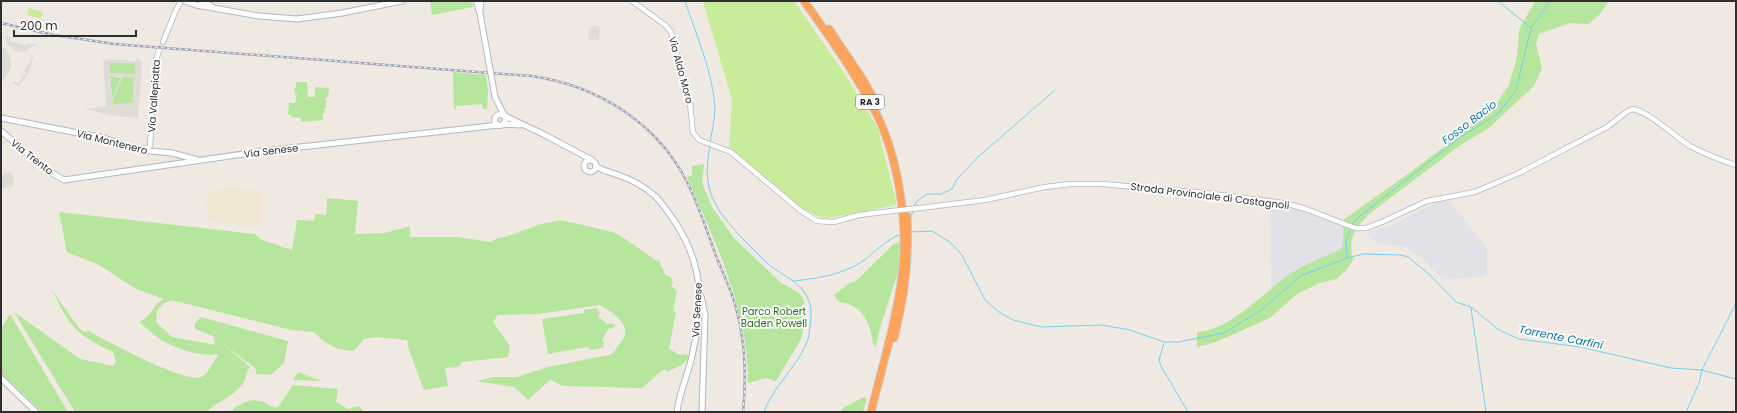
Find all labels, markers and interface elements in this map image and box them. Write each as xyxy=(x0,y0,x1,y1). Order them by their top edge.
scale bar xyxy=(14,12,136,38)
text: 200 m xyxy=(20,17,58,34)
street label: Via Aldo Moro xyxy=(665,35,697,105)
street label: Via Vallepiatta xyxy=(144,59,164,133)
road number: RA 3 xyxy=(856,95,884,109)
water label: Fosso Bacio xyxy=(1438,96,1500,148)
street label: Via Montenero xyxy=(75,126,149,158)
street label: Via Trento xyxy=(8,136,56,178)
street label: Via Senese xyxy=(243,140,299,162)
street label: Strada Provinciale di Castagnoli xyxy=(1130,179,1290,213)
street label: Via Senese xyxy=(688,282,706,338)
park label: Parco Robert Baden Powell xyxy=(741,304,807,331)
water label: Torrente Carfini xyxy=(1518,321,1605,353)

